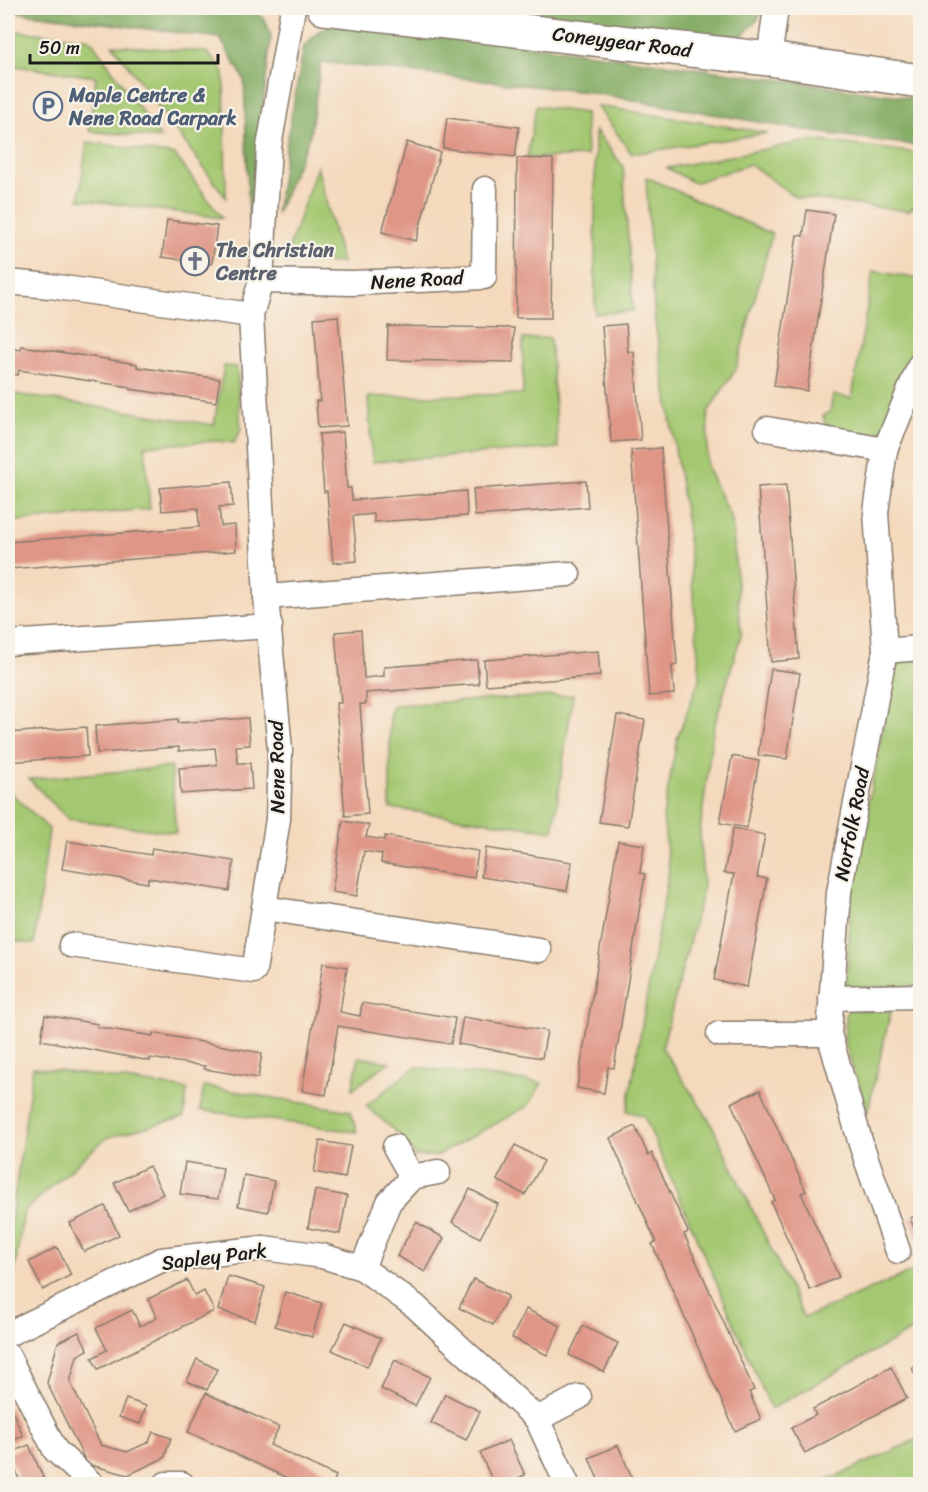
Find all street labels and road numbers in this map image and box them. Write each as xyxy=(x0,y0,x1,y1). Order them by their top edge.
street label: Coneygear Road xyxy=(550,16,695,68)
street label: Nene Road xyxy=(370,260,466,300)
street label: Nene Road xyxy=(259,719,295,814)
street label: Norfolk Road xyxy=(824,763,880,884)
street label: Sapley Park xyxy=(159,1233,269,1281)

